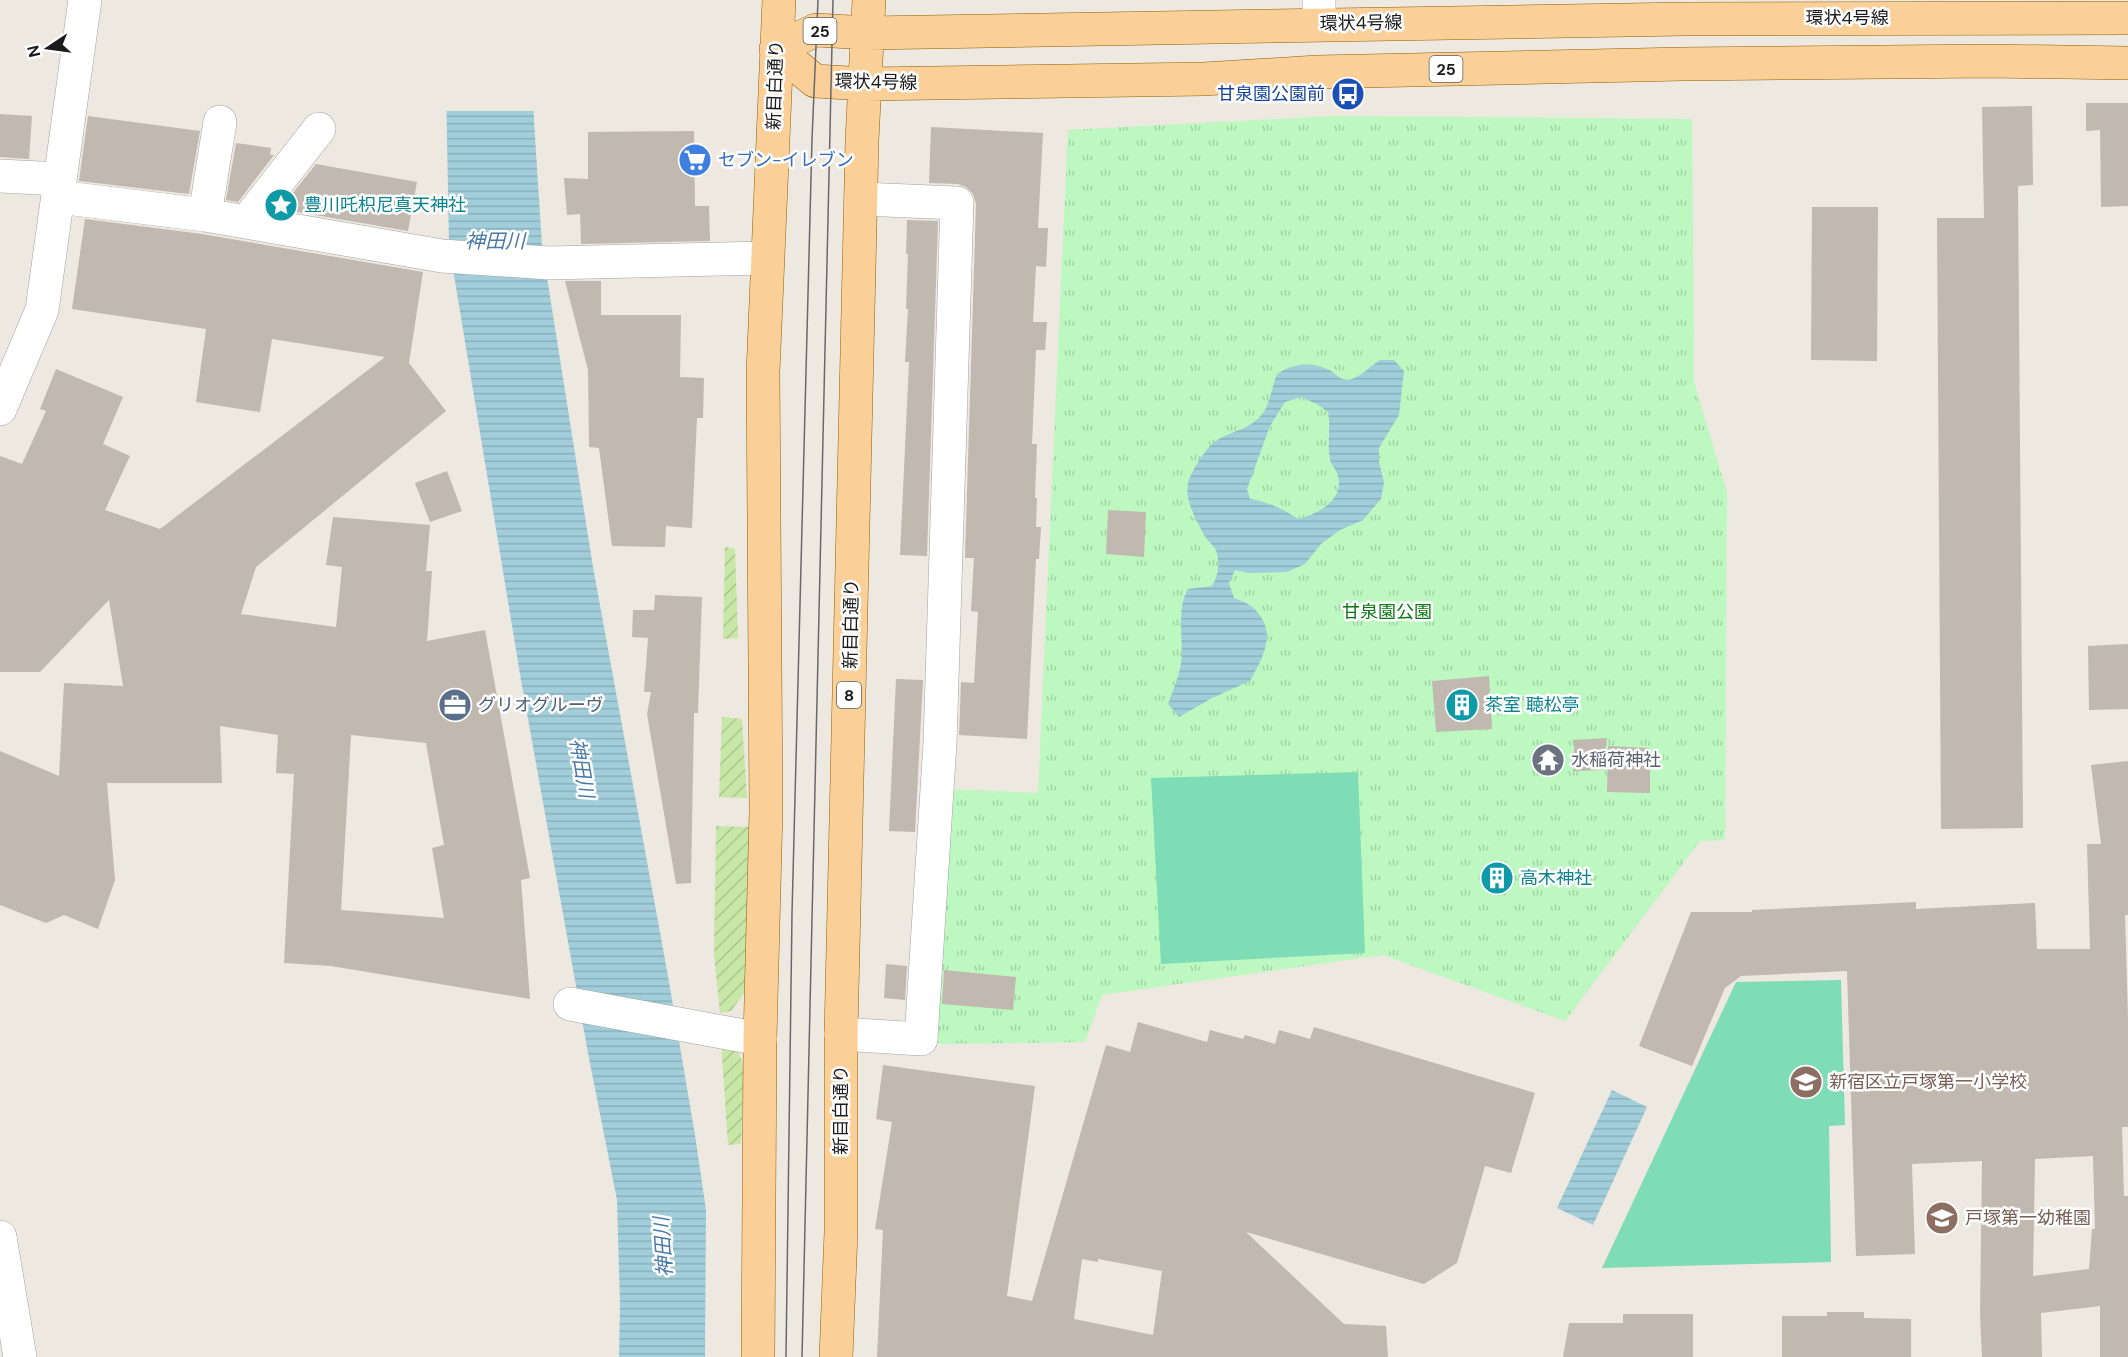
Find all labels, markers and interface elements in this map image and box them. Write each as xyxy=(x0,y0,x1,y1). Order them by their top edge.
street label: 環状4号線 xyxy=(1806,6,1888,30)
street label: 環状4号線 xyxy=(1319,10,1403,36)
north arrow xyxy=(18,18,78,78)
road number: 25 xyxy=(804,18,836,44)
street label: 新目白通り xyxy=(761,40,789,130)
text: N xyxy=(22,43,45,59)
road number: 25 xyxy=(1430,56,1462,82)
street label: 環状4号線 xyxy=(834,69,918,95)
bus stop icon: 甘泉園公園前 xyxy=(1330,76,1366,112)
place label: 甘泉園公園前 xyxy=(1217,82,1325,106)
supermarket icon: セブン-イレブン xyxy=(677,142,713,178)
place label: セブン-イレブン xyxy=(718,148,854,172)
place icon: 豊川吒枳尼真天神社 xyxy=(263,187,299,223)
place label: 豊川吒枳尼真天神社 xyxy=(304,193,466,217)
water label: 神田川 xyxy=(465,228,527,254)
street label: 新目白通り xyxy=(838,579,864,669)
park label: 甘泉園公園 xyxy=(1342,600,1432,624)
road number: 8 xyxy=(837,682,861,708)
office icon: グリオグルーヴ xyxy=(437,687,473,723)
building icon: 茶室 聴松亭 xyxy=(1444,687,1480,723)
place label: グリオグルーヴ xyxy=(478,693,604,717)
place label: 茶室 聴松亭 xyxy=(1485,693,1580,717)
water label: 神田川 xyxy=(564,736,600,802)
temple icon: 水稲荷神社 xyxy=(1530,742,1566,778)
place label: 水稲荷神社 xyxy=(1571,748,1661,772)
building icon: 高木神社 xyxy=(1479,860,1515,896)
place label: 高木神社 xyxy=(1520,866,1592,890)
school or university icon: 新宿区立戸塚第一小学校 xyxy=(1788,1064,1824,1100)
street label: 新目白通り xyxy=(829,1065,853,1155)
place label: 新宿区立戸塚第一小学校 xyxy=(1829,1070,2027,1094)
school or university icon: 戸塚第一幼稚園 xyxy=(1924,1200,1960,1236)
place label: 戸塚第一幼稚園 xyxy=(1965,1206,2091,1230)
water label: 神田川 xyxy=(648,1214,678,1278)

